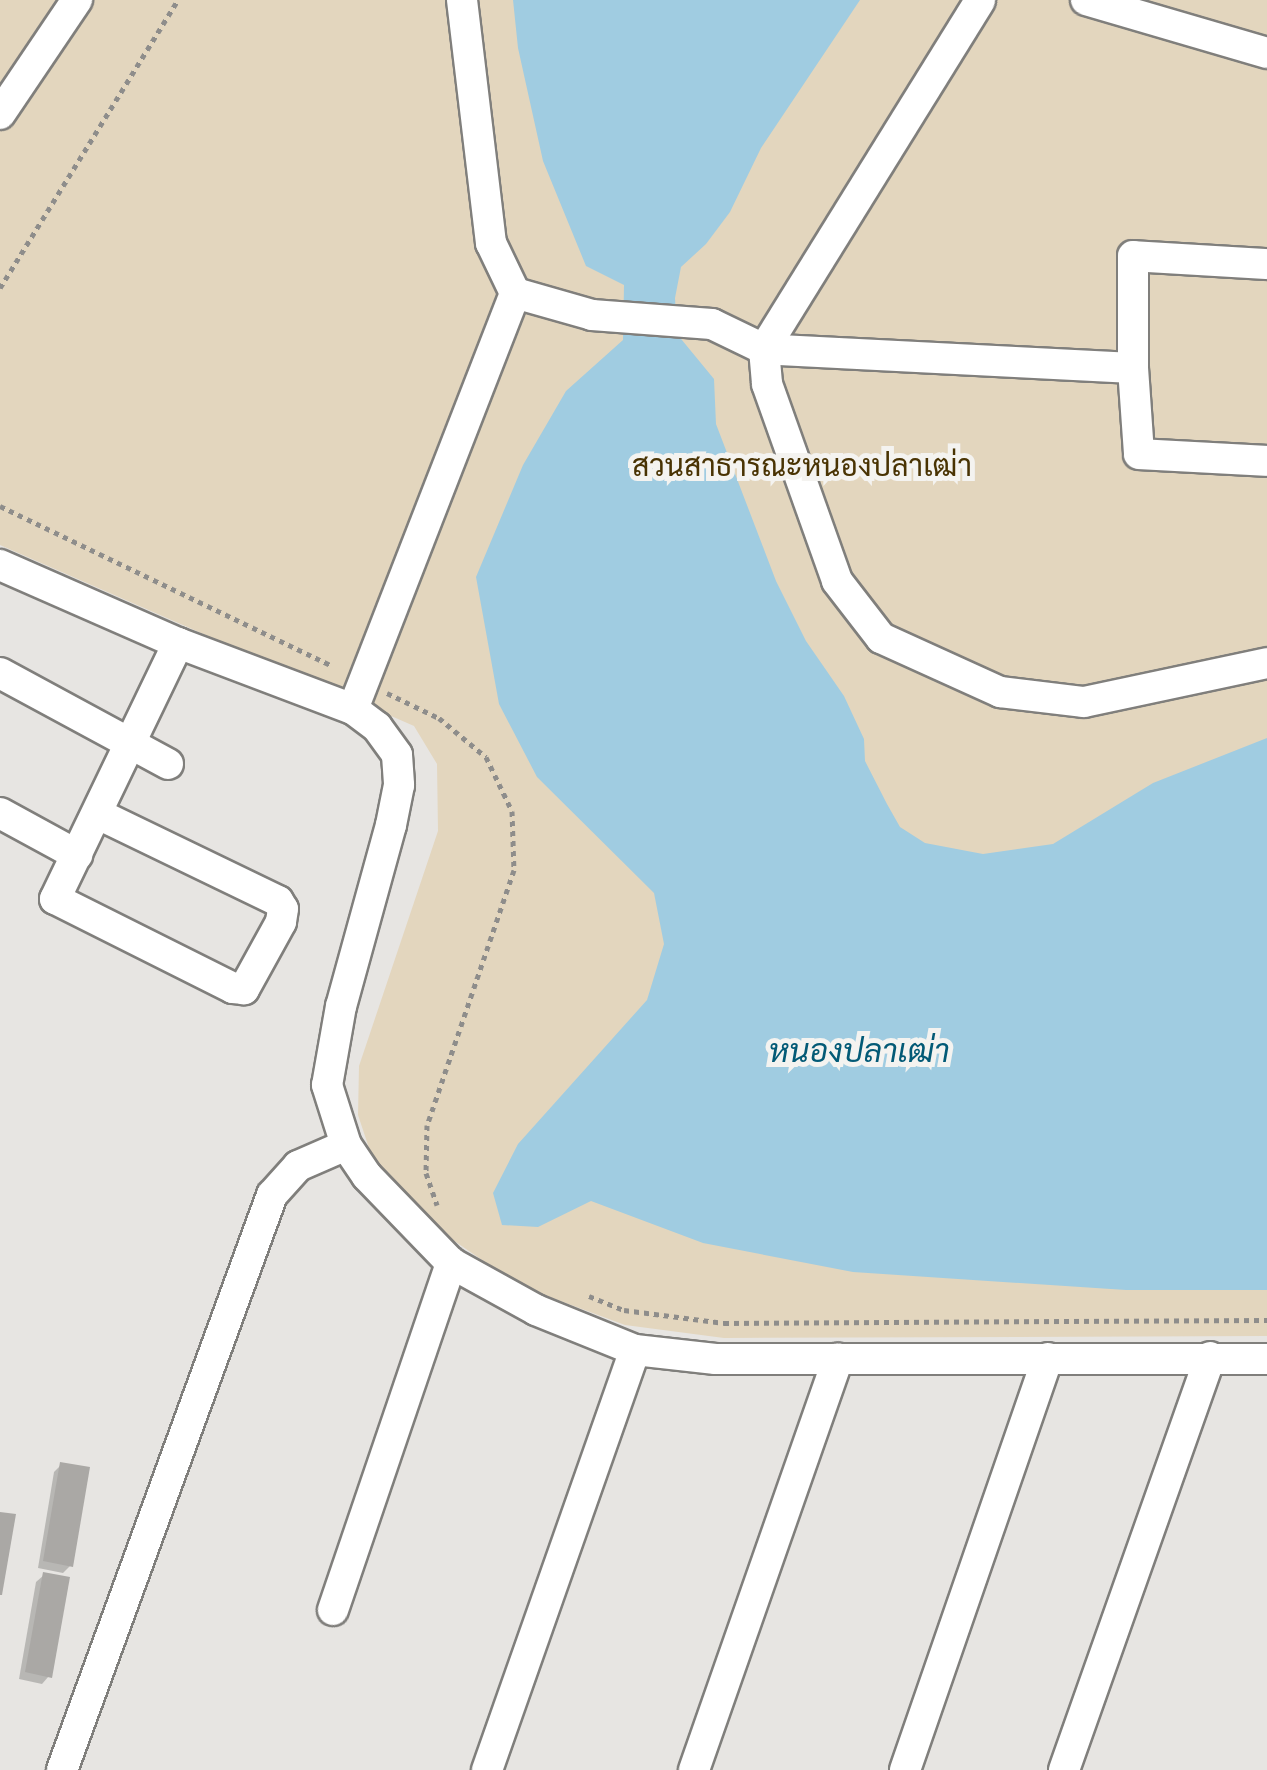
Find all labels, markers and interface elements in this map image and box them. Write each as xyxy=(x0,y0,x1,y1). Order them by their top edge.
park label: สวนสาธารณะหนองปลาเฒ่า xyxy=(632,448,972,484)
water label: หนองปลาเฒ่า xyxy=(768,1032,950,1070)

